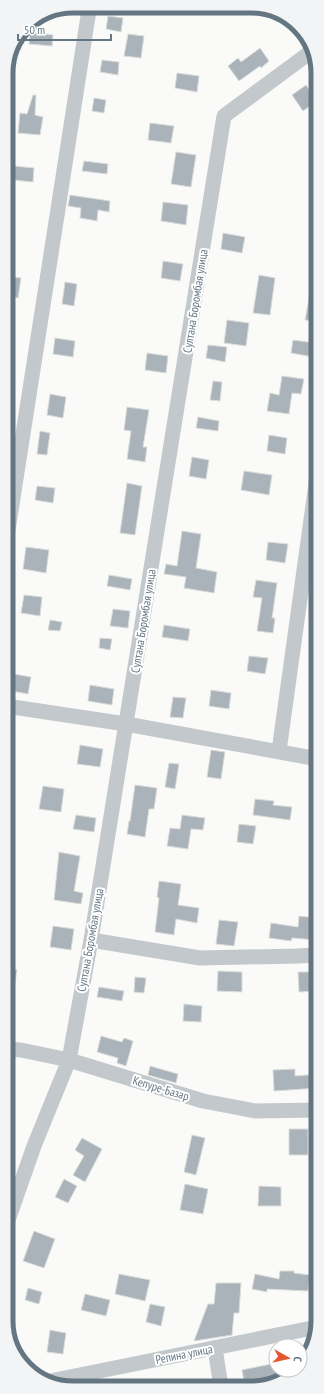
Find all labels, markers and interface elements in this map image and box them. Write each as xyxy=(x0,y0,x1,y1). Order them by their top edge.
scale bar xyxy=(18,16,111,42)
text: 50 m xyxy=(24,22,45,37)
street label: Султана Боромбая улица xyxy=(179,248,211,354)
street label: Султана Боромбая улица xyxy=(127,568,159,674)
street label: Султана Боромбая улица xyxy=(74,887,107,993)
street label: Кепуре-Базар xyxy=(131,1072,191,1104)
north arrow xyxy=(268,1338,308,1378)
street label: Репина улица xyxy=(154,1341,214,1367)
text: С xyxy=(291,1356,305,1363)

